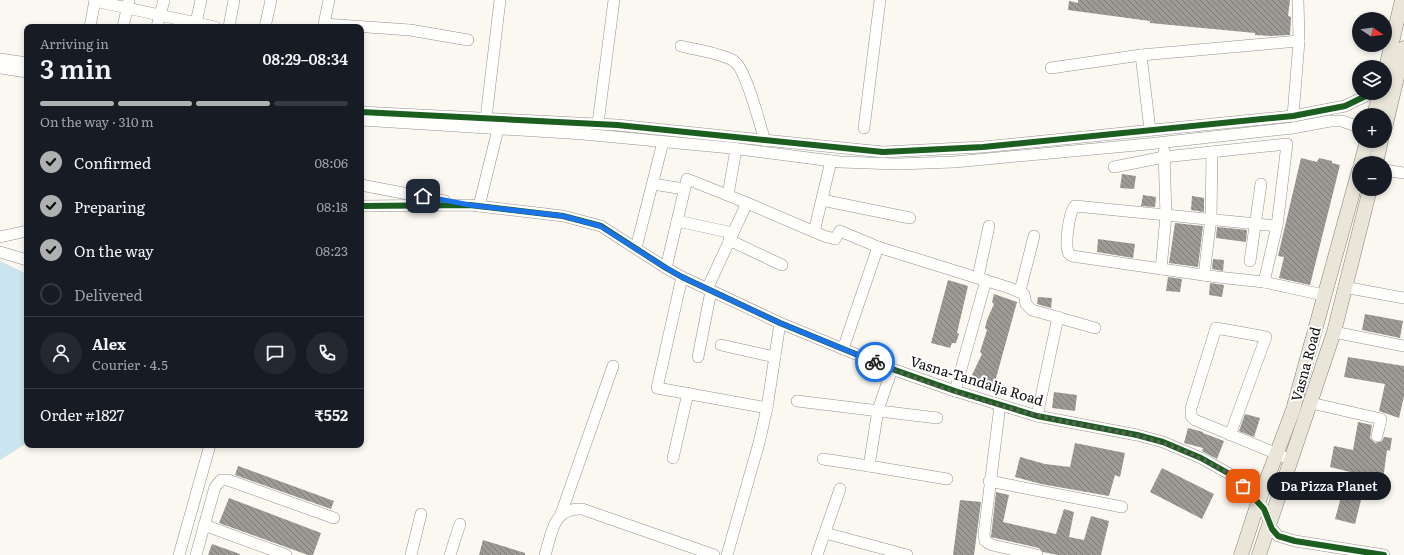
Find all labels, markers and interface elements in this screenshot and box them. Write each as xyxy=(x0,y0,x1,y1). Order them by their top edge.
north arrow xyxy=(1352,12,1392,52)
map controls xyxy=(1352,12,1392,196)
text: Arriving in xyxy=(40,34,109,53)
text: 08:29–08:34 xyxy=(262,47,348,70)
text: 3 min xyxy=(40,48,112,87)
button: layers xyxy=(1352,60,1392,100)
button: + xyxy=(1352,108,1392,148)
text: On the way · 310 m xyxy=(40,112,154,131)
icon: check xyxy=(40,151,62,173)
text: Confirmed xyxy=(74,151,151,174)
text: 08:06 xyxy=(314,153,348,172)
button: − xyxy=(1352,156,1392,196)
pin xyxy=(406,179,440,213)
icon: home xyxy=(412,185,434,207)
icon: check xyxy=(40,195,62,217)
text: Preparing xyxy=(74,195,145,218)
text: 08:18 xyxy=(317,197,348,216)
icon: check xyxy=(40,239,62,261)
text: On the way xyxy=(74,239,154,262)
text: 08:23 xyxy=(315,241,348,260)
text: Delivered xyxy=(74,283,143,306)
street label: Vasna Road xyxy=(1285,324,1325,404)
button: person xyxy=(40,332,82,374)
text: Alex xyxy=(92,332,126,355)
button: chat xyxy=(254,332,296,374)
button: phone xyxy=(306,332,348,374)
courier xyxy=(855,342,895,382)
street label: Vasna-Tandalja Road xyxy=(908,350,1047,410)
icon: bike xyxy=(864,351,886,373)
text: Courier · 4.5 xyxy=(92,355,168,374)
text: Order #1827 xyxy=(40,403,124,426)
text: ₹552 xyxy=(315,403,348,426)
pin xyxy=(1226,469,1260,503)
callout: Da Pizza Planet xyxy=(1267,472,1391,500)
icon: bag xyxy=(1232,475,1254,497)
text: Da Pizza Planet xyxy=(1280,476,1378,495)

